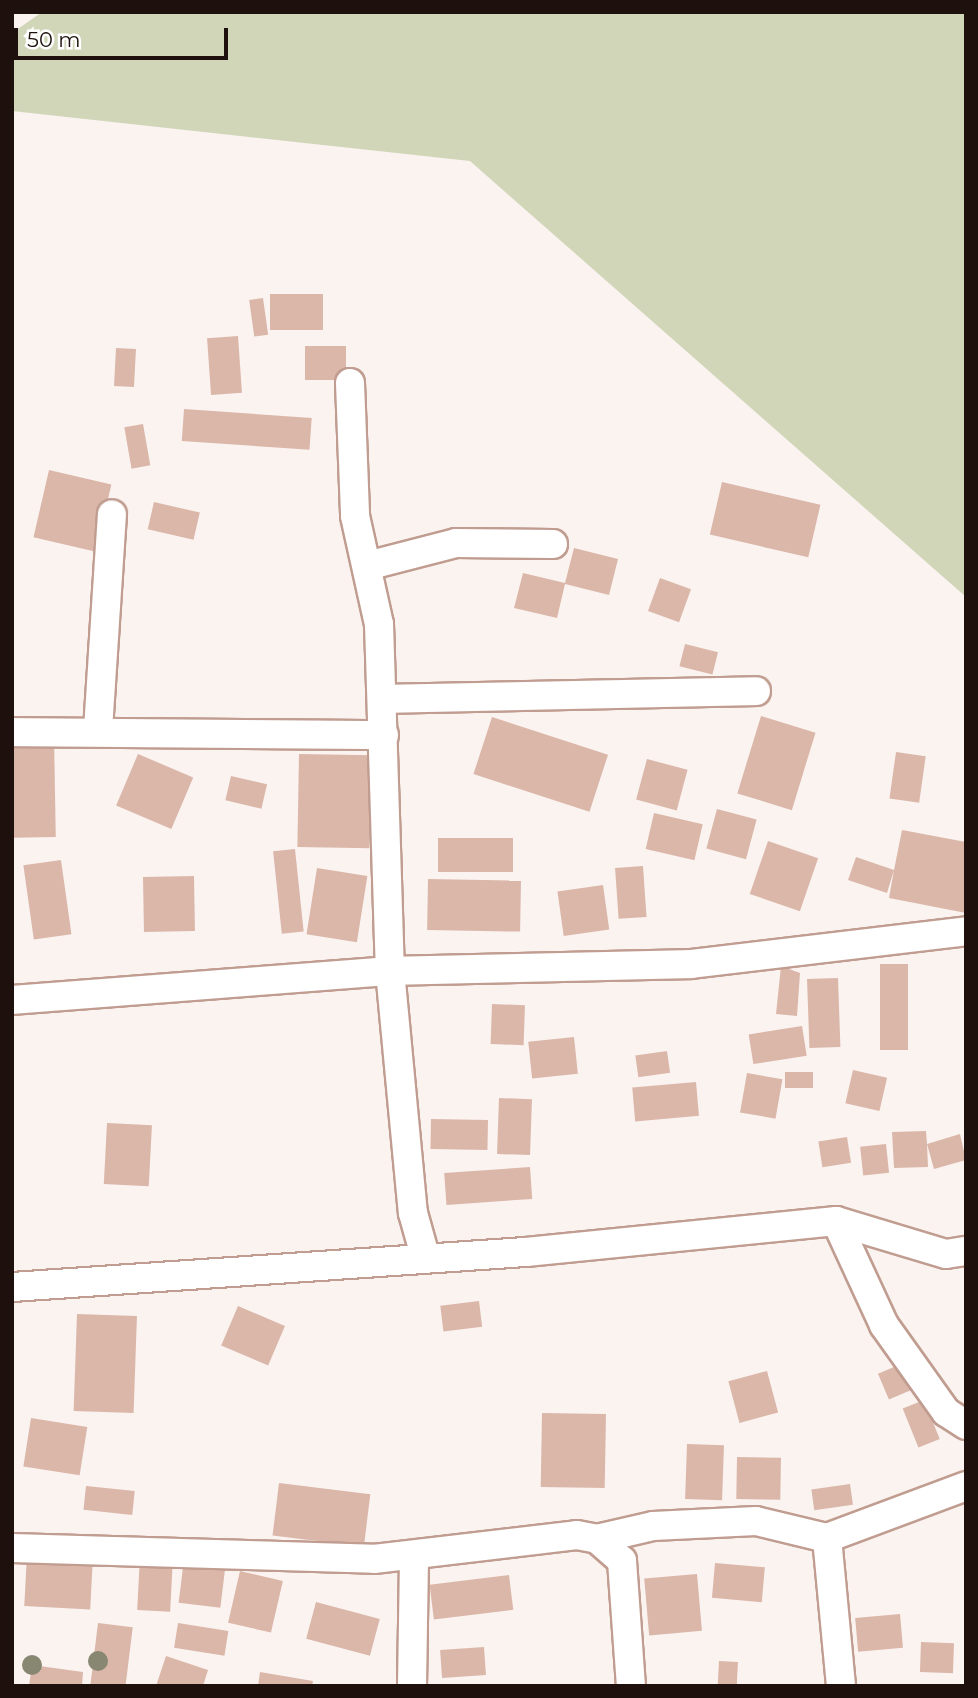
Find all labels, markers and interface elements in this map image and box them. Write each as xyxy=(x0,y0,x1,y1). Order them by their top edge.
scale bar xyxy=(18,14,231,58)
text: 50 m xyxy=(27,27,81,52)

